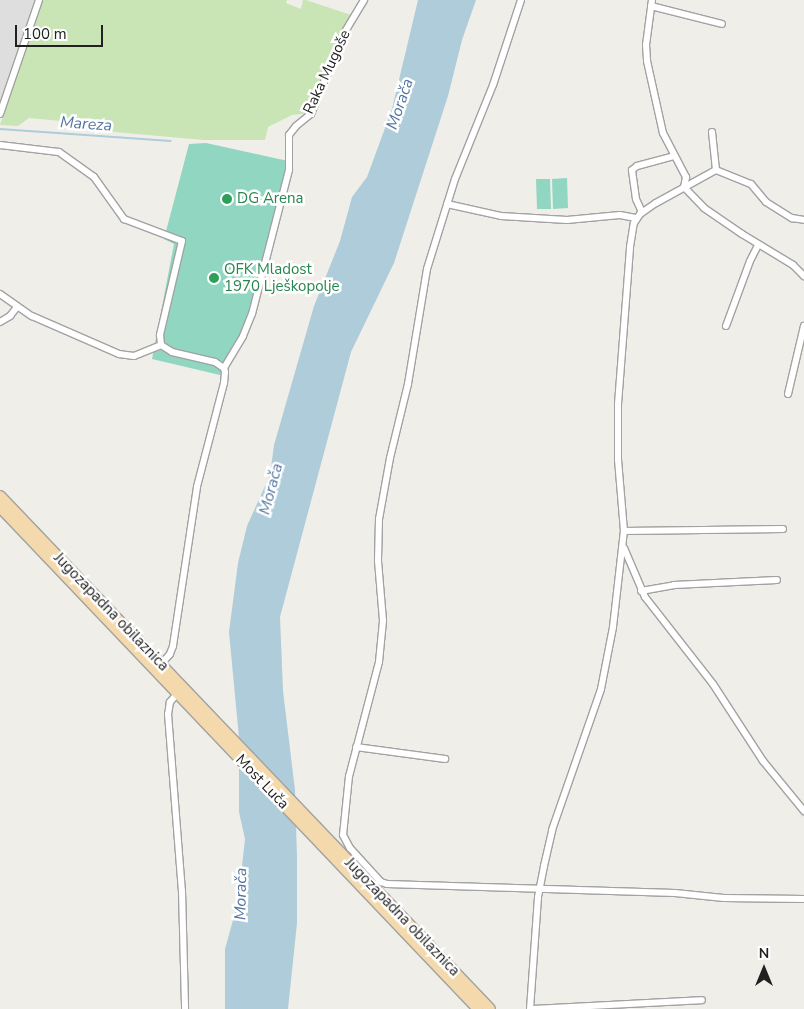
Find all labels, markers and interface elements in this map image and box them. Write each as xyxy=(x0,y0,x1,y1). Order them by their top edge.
scale bar xyxy=(18,15,105,47)
text: 100 m xyxy=(23,24,67,44)
street label: Raka Mugoše xyxy=(300,27,354,117)
water label: Morača xyxy=(382,76,418,132)
water label: Mareza xyxy=(59,113,113,135)
place label: DG Arena xyxy=(237,190,304,208)
marker: DG Arena xyxy=(221,193,233,205)
place label: OFK Mladost 1970 Lješkopolje xyxy=(224,260,339,295)
marker: OFK Mladost 1970 Lješkopolje xyxy=(208,272,220,284)
water label: Morača xyxy=(255,461,287,517)
street label: Jugozapadna obilaznica xyxy=(50,549,172,675)
street label: Most Luča xyxy=(232,751,292,813)
street label: Jugozapadna obilaznica xyxy=(341,854,463,980)
water label: Morača xyxy=(231,868,251,920)
north arrow xyxy=(739,944,789,994)
text: N xyxy=(759,944,769,963)

